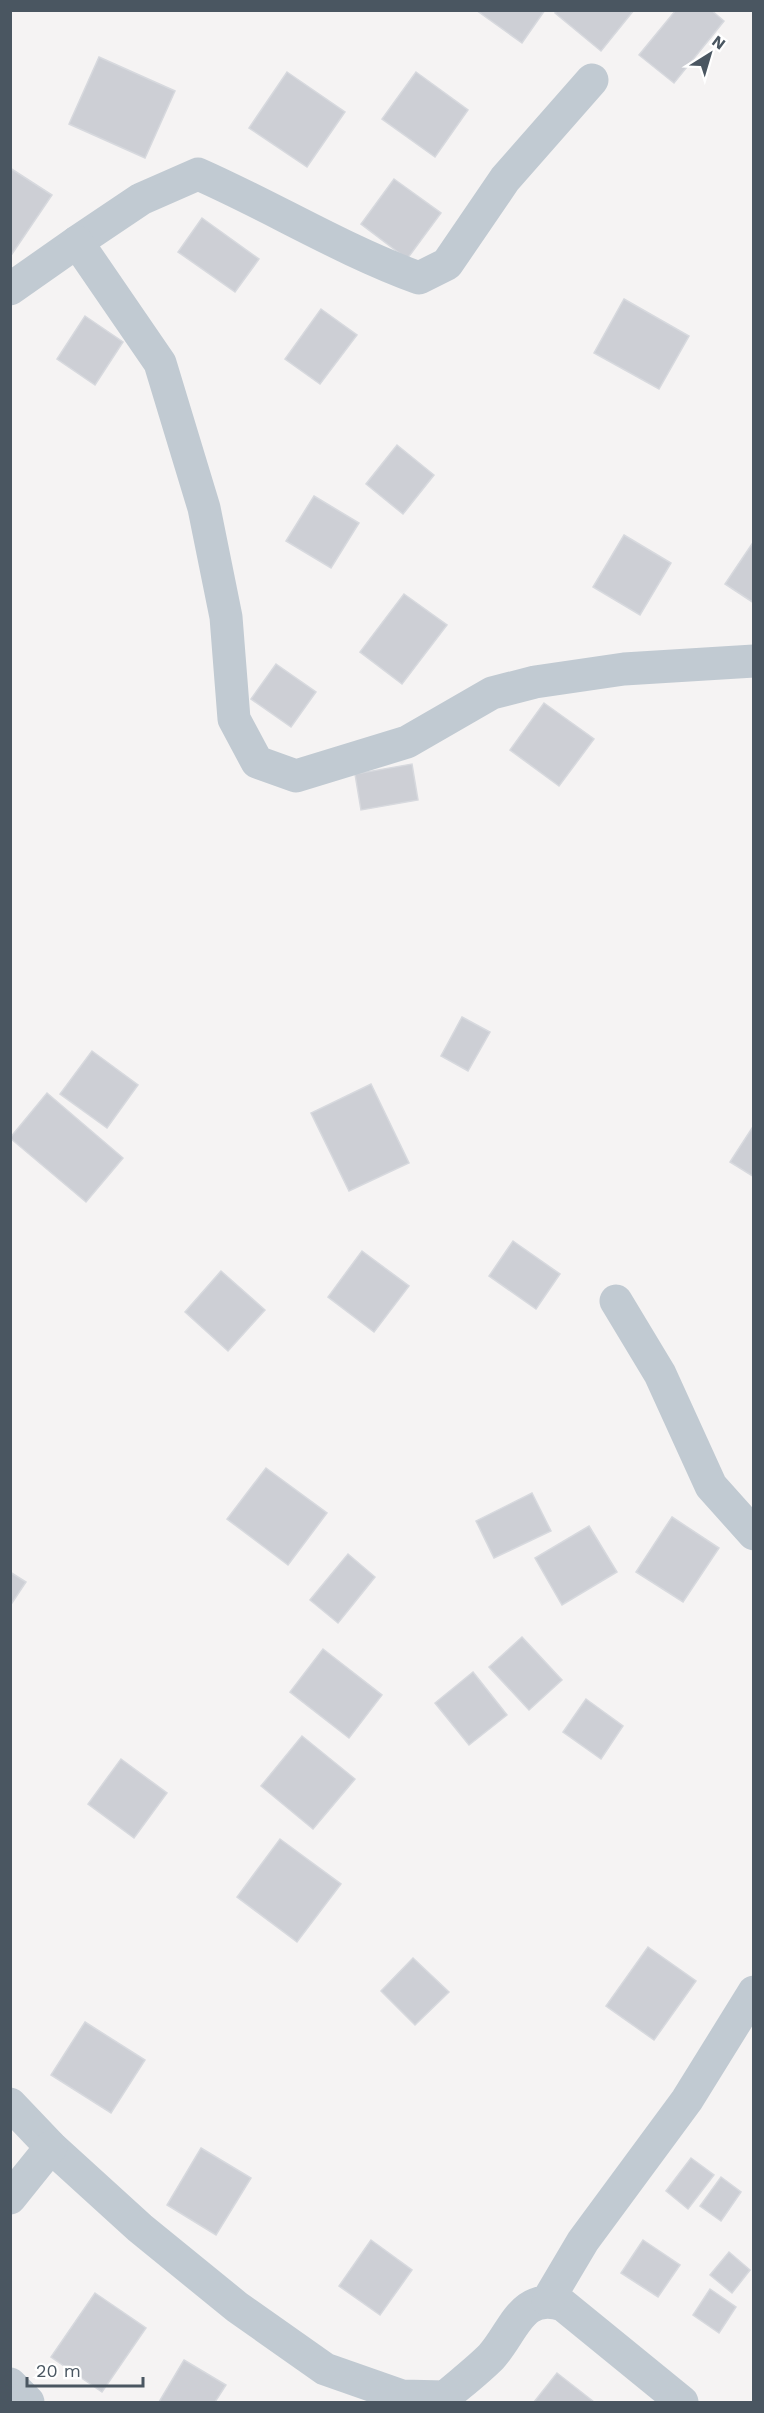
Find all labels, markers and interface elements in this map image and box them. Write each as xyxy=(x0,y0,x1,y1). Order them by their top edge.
north arrow xyxy=(680,24,740,84)
text: N xyxy=(708,31,729,54)
scale bar xyxy=(27,2350,142,2388)
text: 20 m xyxy=(36,2360,81,2381)

